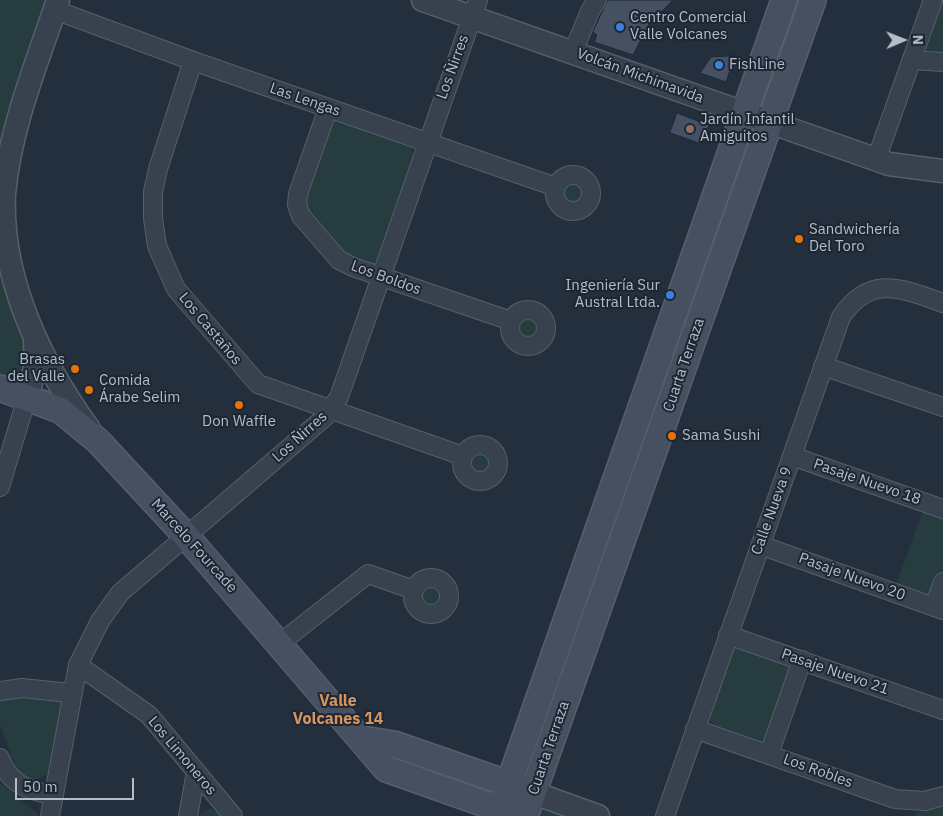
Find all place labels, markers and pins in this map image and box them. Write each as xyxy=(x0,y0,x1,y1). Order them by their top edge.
place label: Centro Comercial Valle Volcanes xyxy=(630,9,747,44)
marker: Centro Comercial Valle Volcanes xyxy=(614,21,626,33)
place label: FishLine xyxy=(729,56,785,74)
marker: FishLine xyxy=(713,59,725,71)
place label: Jardín Infantil Amiguitos xyxy=(700,111,795,146)
marker: Jardín Infantil Amiguitos xyxy=(684,123,696,135)
place label: Sandwichería Del Toro xyxy=(809,221,900,256)
marker: Sandwichería Del Toro xyxy=(793,233,805,245)
place label: Ingeniería Sur Austral Ltda. xyxy=(565,277,660,312)
marker: Ingeniería Sur Austral Ltda. xyxy=(664,289,676,301)
place label: Brasas del Valle xyxy=(7,351,65,386)
marker: Brasas del Valle xyxy=(69,363,81,375)
place label: Comida Árabe Selim xyxy=(99,372,180,407)
marker: Comida Árabe Selim xyxy=(83,384,95,396)
marker: Don Waffle xyxy=(233,399,245,411)
place label: Don Waffle xyxy=(202,413,276,431)
place label: Sama Sushi xyxy=(682,427,760,445)
marker: Sama Sushi xyxy=(666,430,678,442)

